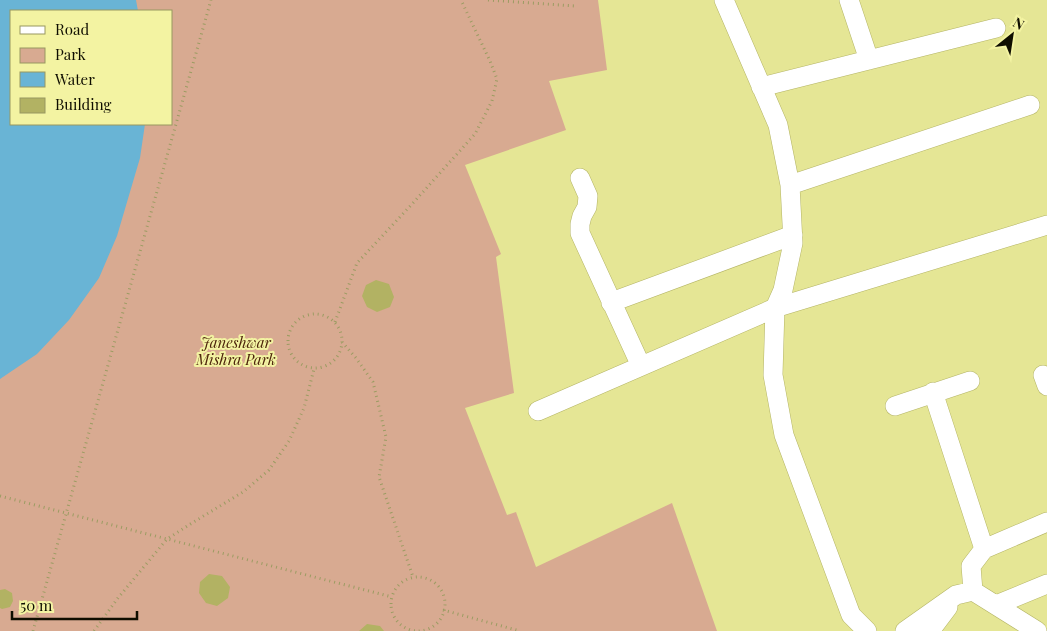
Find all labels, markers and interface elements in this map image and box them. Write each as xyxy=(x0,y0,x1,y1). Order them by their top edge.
legend xyxy=(10,10,172,125)
north arrow xyxy=(987,10,1037,60)
text: N xyxy=(1010,13,1028,34)
text: Road xyxy=(55,19,89,39)
text: Park xyxy=(55,44,87,64)
text: Water xyxy=(54,69,95,89)
text: Building xyxy=(55,94,112,114)
park label: Janeshwar Mishra Park xyxy=(195,332,276,369)
scale bar xyxy=(12,588,138,620)
text: 50 m xyxy=(20,595,53,615)

